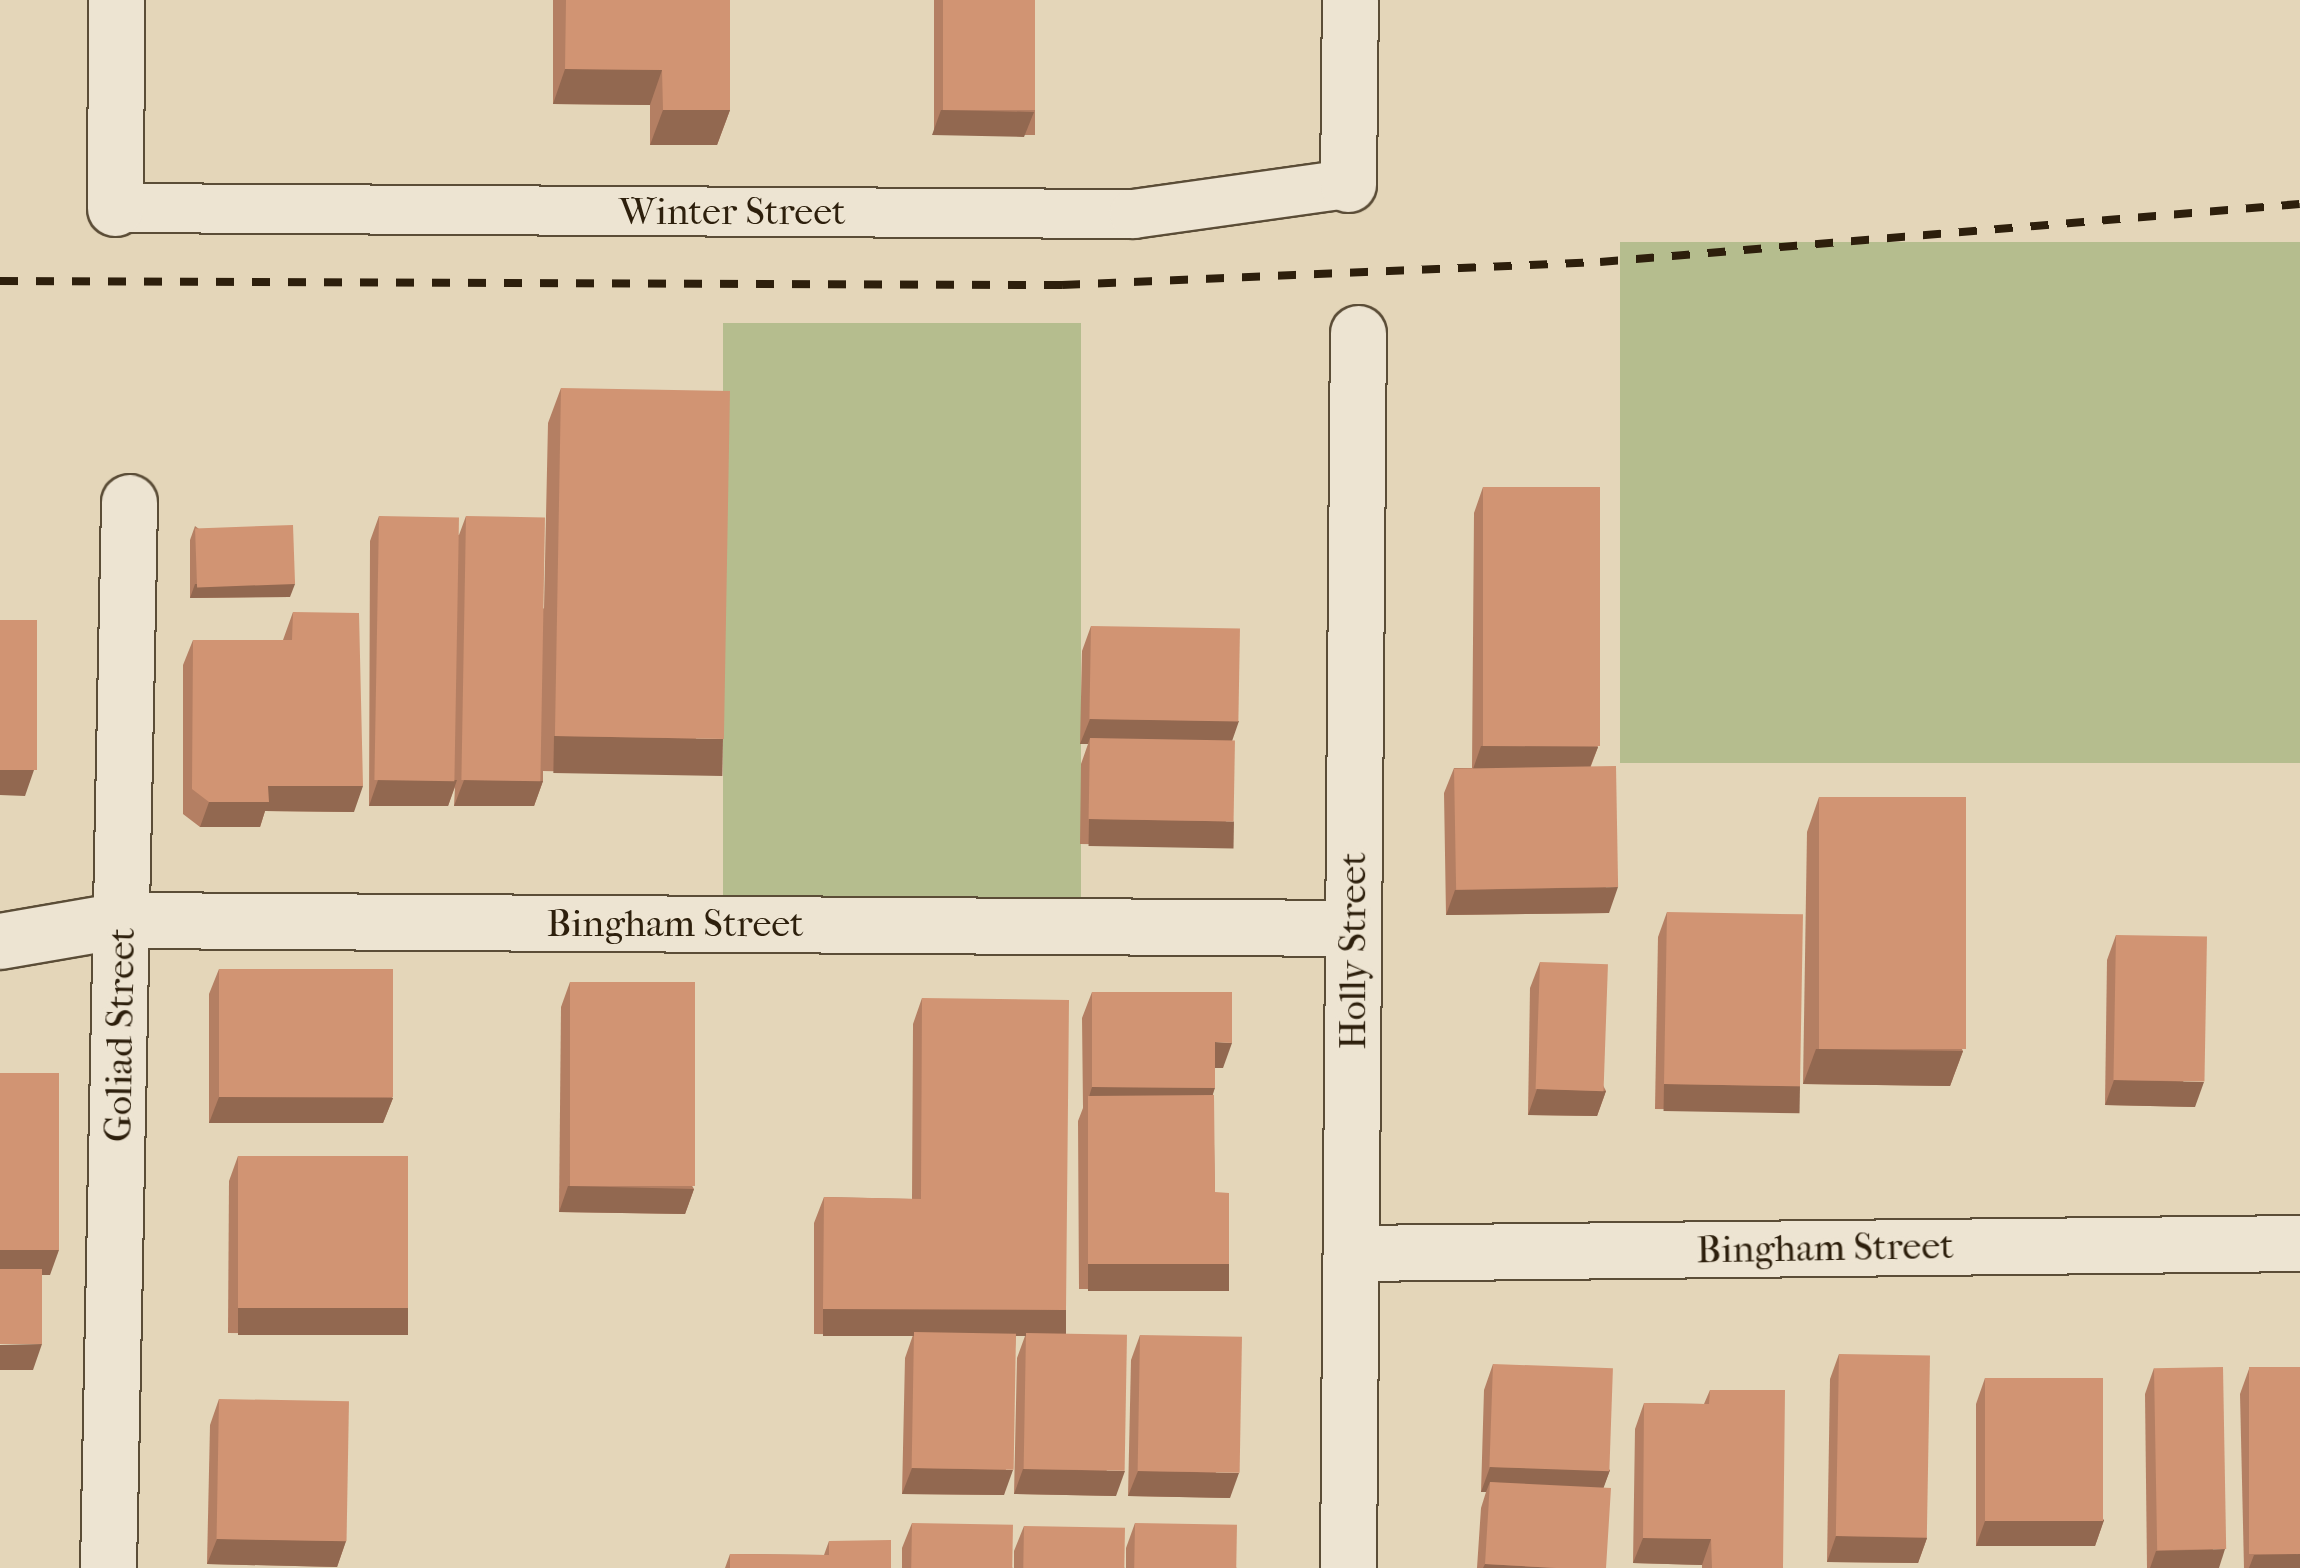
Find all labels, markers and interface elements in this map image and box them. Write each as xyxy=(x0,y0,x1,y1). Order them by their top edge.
street label: Winter Street xyxy=(618,189,846,235)
street label: Holly Street xyxy=(1330,852,1376,1050)
street label: Bingham Street xyxy=(546,901,804,947)
street label: Goliad Street xyxy=(95,927,145,1143)
street label: Bingham Street xyxy=(1696,1223,1954,1273)

